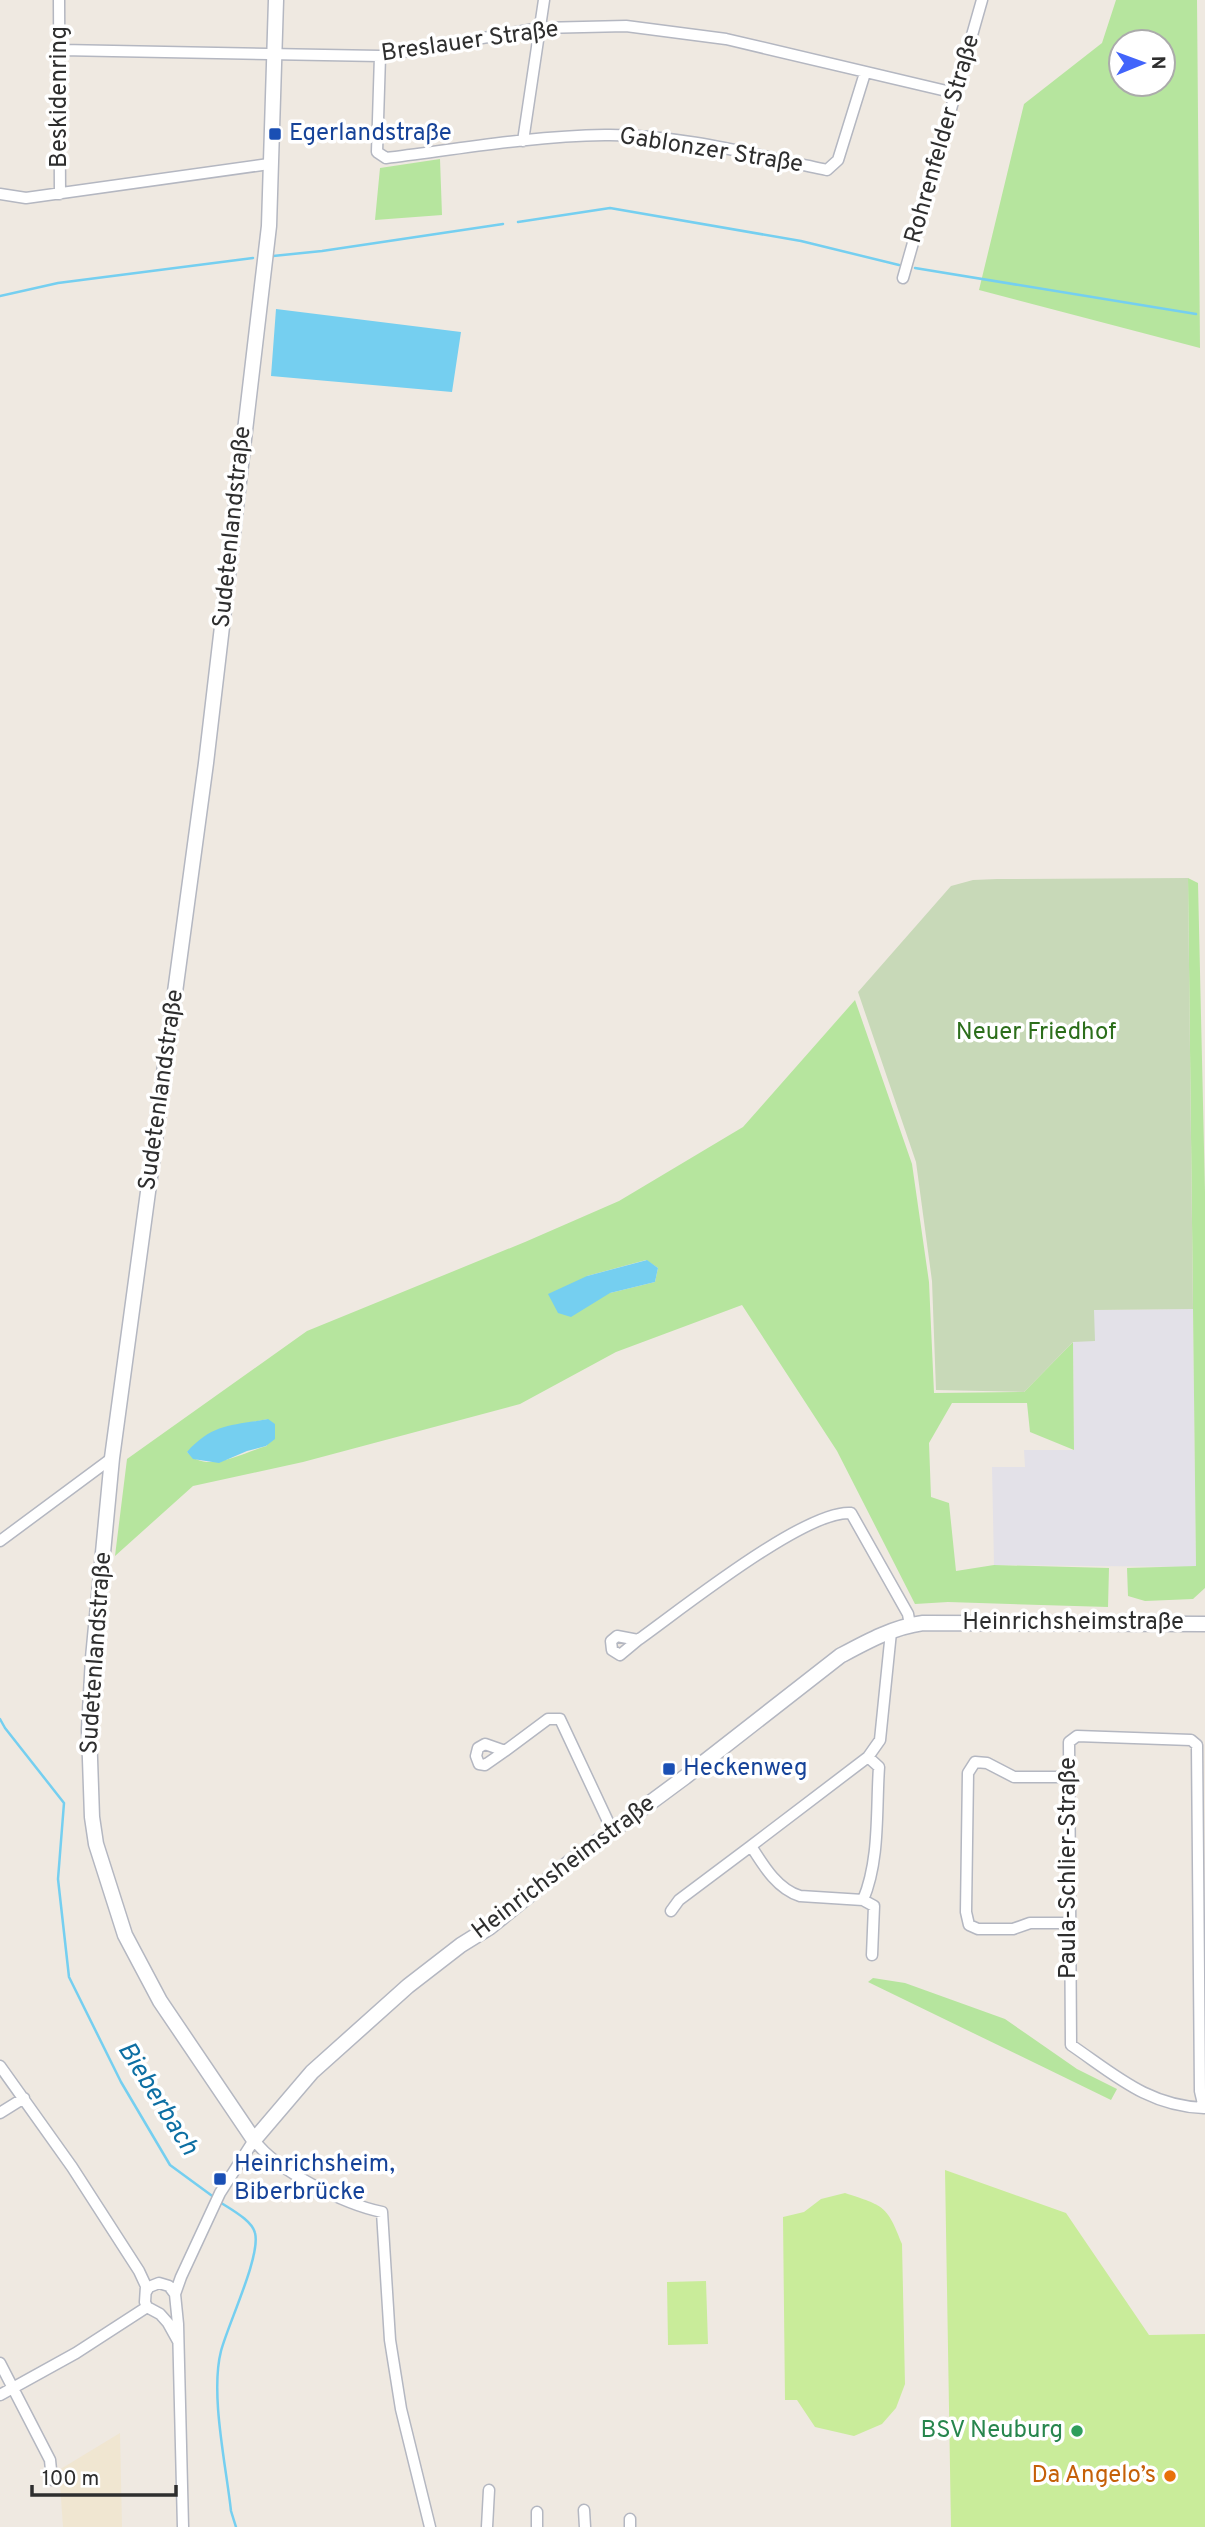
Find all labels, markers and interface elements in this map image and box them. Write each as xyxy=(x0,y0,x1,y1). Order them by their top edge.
street label: Breslauer Straße xyxy=(379,15,561,69)
street label: Beskidenring xyxy=(45,26,75,168)
north arrow xyxy=(1107,28,1177,98)
street label: Rohrenfelder Straße xyxy=(899,31,987,247)
text: N xyxy=(1145,56,1169,70)
place label: Egerlandstraße xyxy=(289,119,452,149)
street label: Gablonzer Straße xyxy=(617,122,805,180)
marker: Egerlandstraße xyxy=(267,126,283,142)
street label: Sudetenlandstraße xyxy=(207,425,259,629)
street label: Sudetenlandstraße xyxy=(133,988,191,1192)
park label: Neuer Friedhof xyxy=(956,1018,1116,1048)
street label: Sudetenlandstraße xyxy=(75,1551,119,1755)
street label: Heinrichsheimstraße xyxy=(962,1608,1184,1638)
place label: Heckenweg xyxy=(683,1754,807,1784)
street label: Paula-Schlier-Straße xyxy=(1054,1757,1084,1979)
marker: Heckenweg xyxy=(661,1761,677,1777)
street label: Heinrichsheimstraße xyxy=(466,1789,662,1947)
water label: Bieberbach xyxy=(109,2036,205,2162)
place label: Heinrichsheim, Biberbrücke xyxy=(234,2150,395,2208)
marker: Heinrichsheim, Biberbrücke xyxy=(212,2171,228,2187)
place label: BSV Neuburg xyxy=(921,2416,1063,2446)
marker: BSV Neuburg xyxy=(1069,2423,1085,2439)
scale bar xyxy=(32,2454,175,2498)
place label: Da Angelo’s xyxy=(1032,2461,1156,2491)
text: 100 m xyxy=(42,2466,99,2493)
marker: Da Angelo’s xyxy=(1162,2468,1178,2484)

